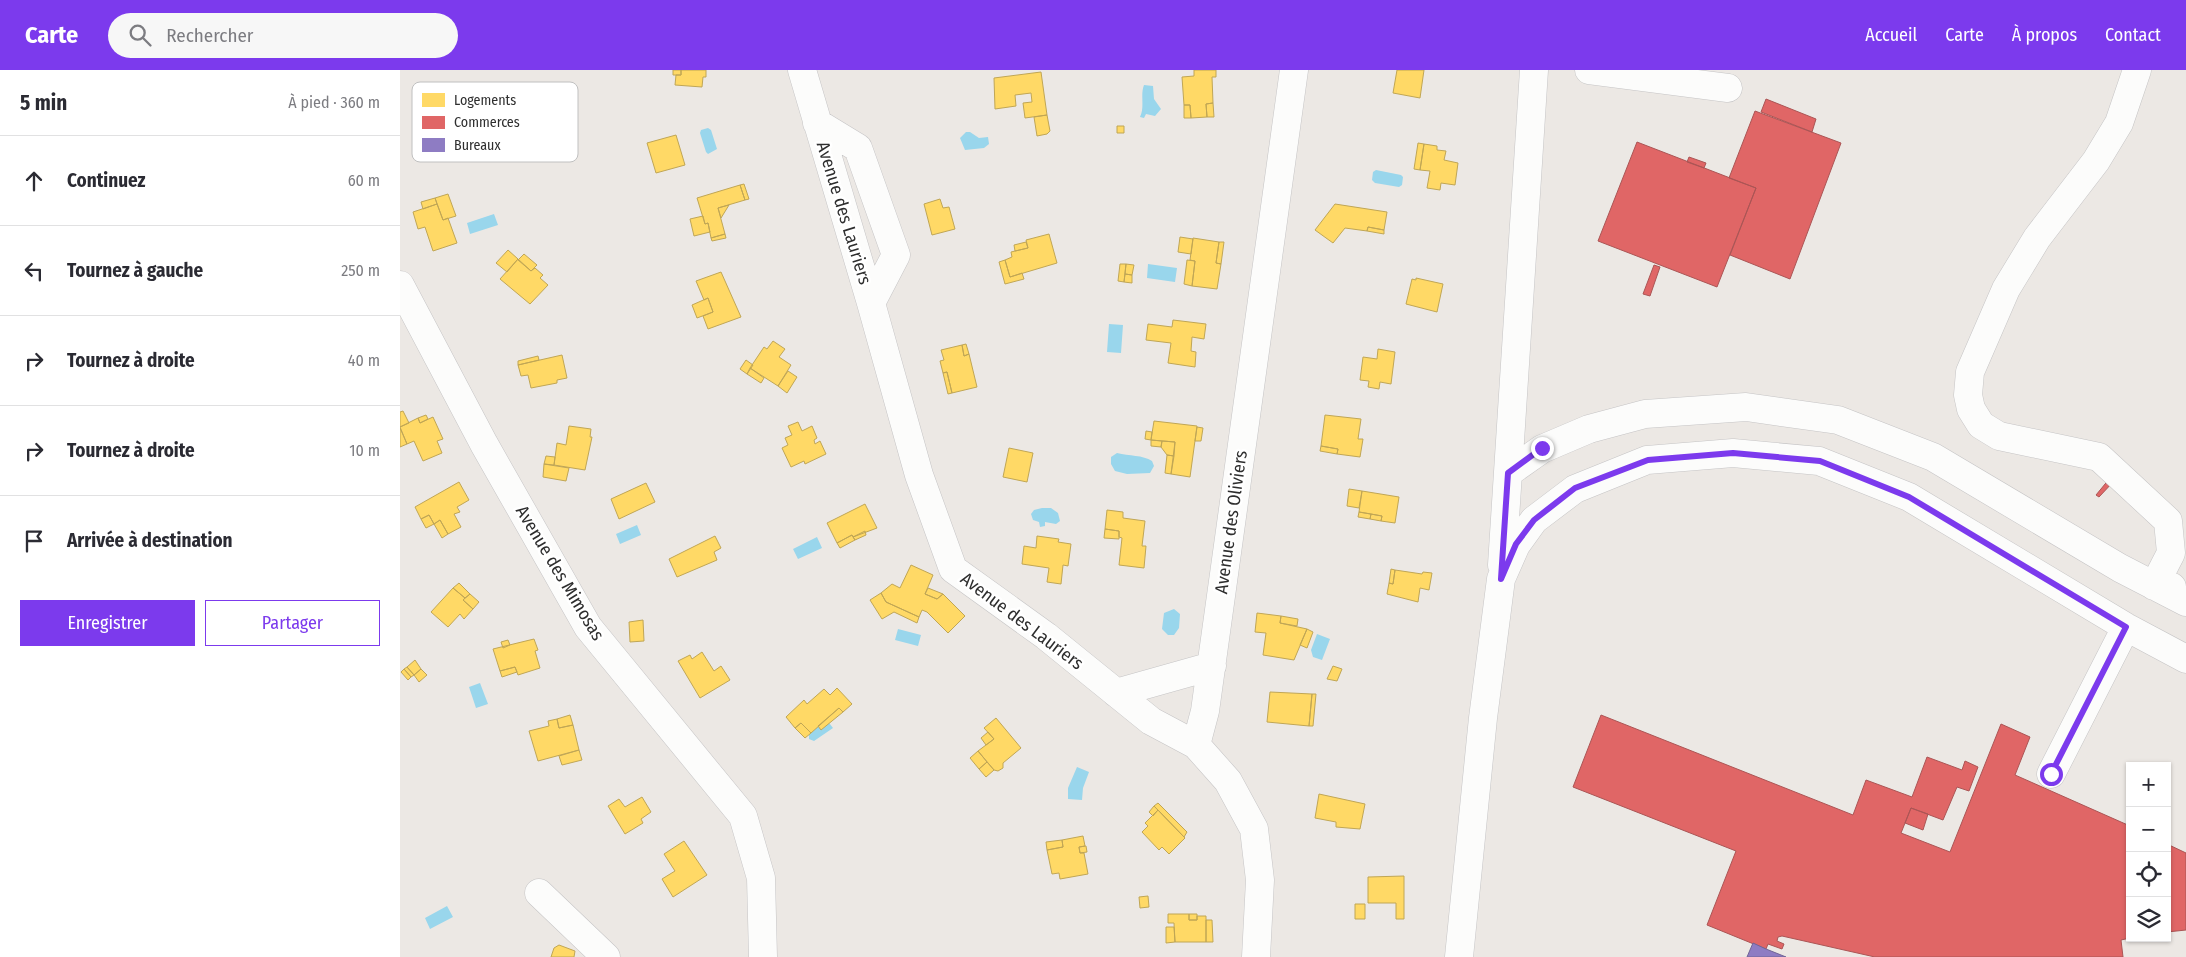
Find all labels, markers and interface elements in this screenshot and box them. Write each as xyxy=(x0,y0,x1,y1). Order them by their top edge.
search box xyxy=(108,13,458,58)
text: Carte xyxy=(25,21,78,49)
icon: search xyxy=(126,21,154,49)
text: Rechercher xyxy=(166,24,253,47)
text: Accueil xyxy=(1865,24,1917,46)
text: Carte xyxy=(1945,24,1984,46)
text: À propos xyxy=(2012,24,2077,46)
text: Contact xyxy=(2105,24,2161,46)
legend xyxy=(412,82,578,162)
text: 5 min xyxy=(20,90,67,116)
text: Logements xyxy=(454,92,516,109)
text: À pied · 360 m xyxy=(288,93,380,112)
text: Commerces xyxy=(454,114,520,131)
text: Bureaux xyxy=(454,137,501,154)
street label: Avenue des Lauriers xyxy=(812,139,876,287)
icon: ahead xyxy=(20,167,48,195)
text: Continuez xyxy=(67,169,146,192)
text: 60 m xyxy=(348,171,380,190)
icon: left xyxy=(20,257,48,285)
text: Tournez à gauche xyxy=(67,259,203,282)
text: 250 m xyxy=(341,261,380,280)
icon: right xyxy=(20,347,48,375)
text: Tournez à droite xyxy=(67,349,195,372)
text: 40 m xyxy=(348,351,380,370)
icon: right xyxy=(20,437,48,465)
route end xyxy=(1531,437,1554,460)
text: Tournez à droite xyxy=(67,439,195,462)
text: 10 m xyxy=(349,441,380,460)
street label: Avenue des Oliviers xyxy=(1210,449,1252,595)
street label: Avenue des Mimosas xyxy=(511,502,609,645)
icon: arrive xyxy=(20,527,48,555)
text: Arrivée à destination xyxy=(67,529,233,552)
street label: Avenue des Lauriers xyxy=(956,568,1088,675)
button: Enregistrer xyxy=(20,600,195,646)
button: Partager xyxy=(205,600,380,646)
map controls xyxy=(2126,762,2171,942)
button: + xyxy=(2126,762,2171,807)
route start xyxy=(2040,763,2063,786)
button: − xyxy=(2126,807,2171,852)
button: locate xyxy=(2126,852,2171,897)
button: layers xyxy=(2126,897,2171,942)

